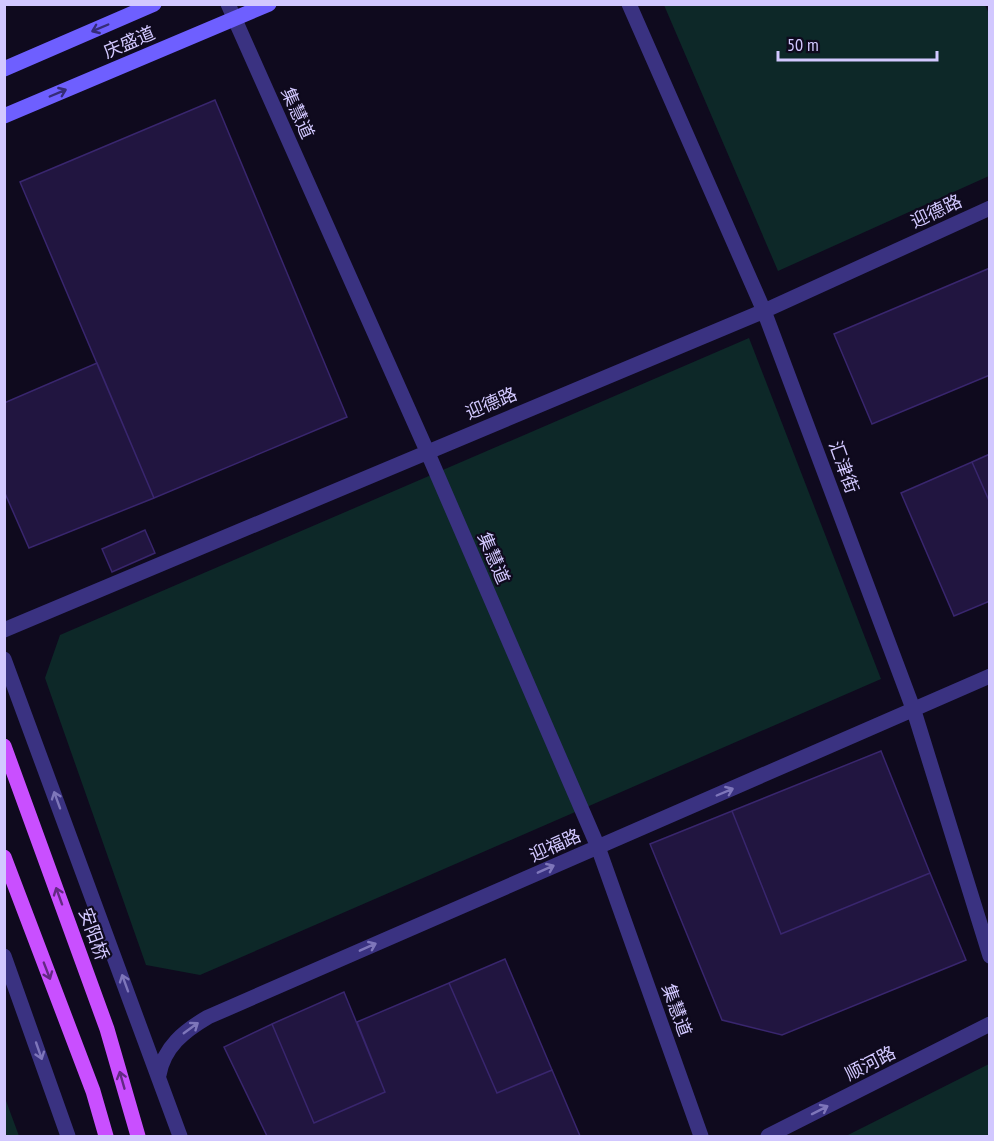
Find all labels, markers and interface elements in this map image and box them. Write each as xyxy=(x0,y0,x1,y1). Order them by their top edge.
street label: 庆盛道 xyxy=(100,21,158,63)
one-way arrow xyxy=(91,22,109,34)
scale bar xyxy=(778,24,937,62)
text: 50 m xyxy=(787,33,819,56)
street label: 集慧道 xyxy=(277,84,319,142)
one-way arrow xyxy=(49,87,67,98)
street label: 迎德路 xyxy=(907,189,965,233)
street label: 迎德路 xyxy=(462,382,520,424)
street label: 汇津街 xyxy=(824,438,864,496)
street label: 集慧道 xyxy=(473,529,515,587)
one-way arrow xyxy=(716,786,734,797)
one-way arrow xyxy=(51,791,62,810)
street label: 迎福路 xyxy=(526,824,584,866)
one-way arrow xyxy=(537,863,555,875)
one-way arrow xyxy=(53,887,64,906)
street label: 安阳桥 xyxy=(74,905,114,963)
one-way arrow xyxy=(358,941,376,952)
one-way arrow xyxy=(43,961,54,980)
one-way arrow xyxy=(118,974,129,992)
street label: 集慧道 xyxy=(657,981,697,1039)
one-way arrow xyxy=(182,1022,198,1035)
street label: 顺河路 xyxy=(841,1040,899,1086)
one-way arrow xyxy=(34,1041,45,1059)
one-way arrow xyxy=(116,1071,127,1090)
one-way arrow xyxy=(810,1104,828,1115)

